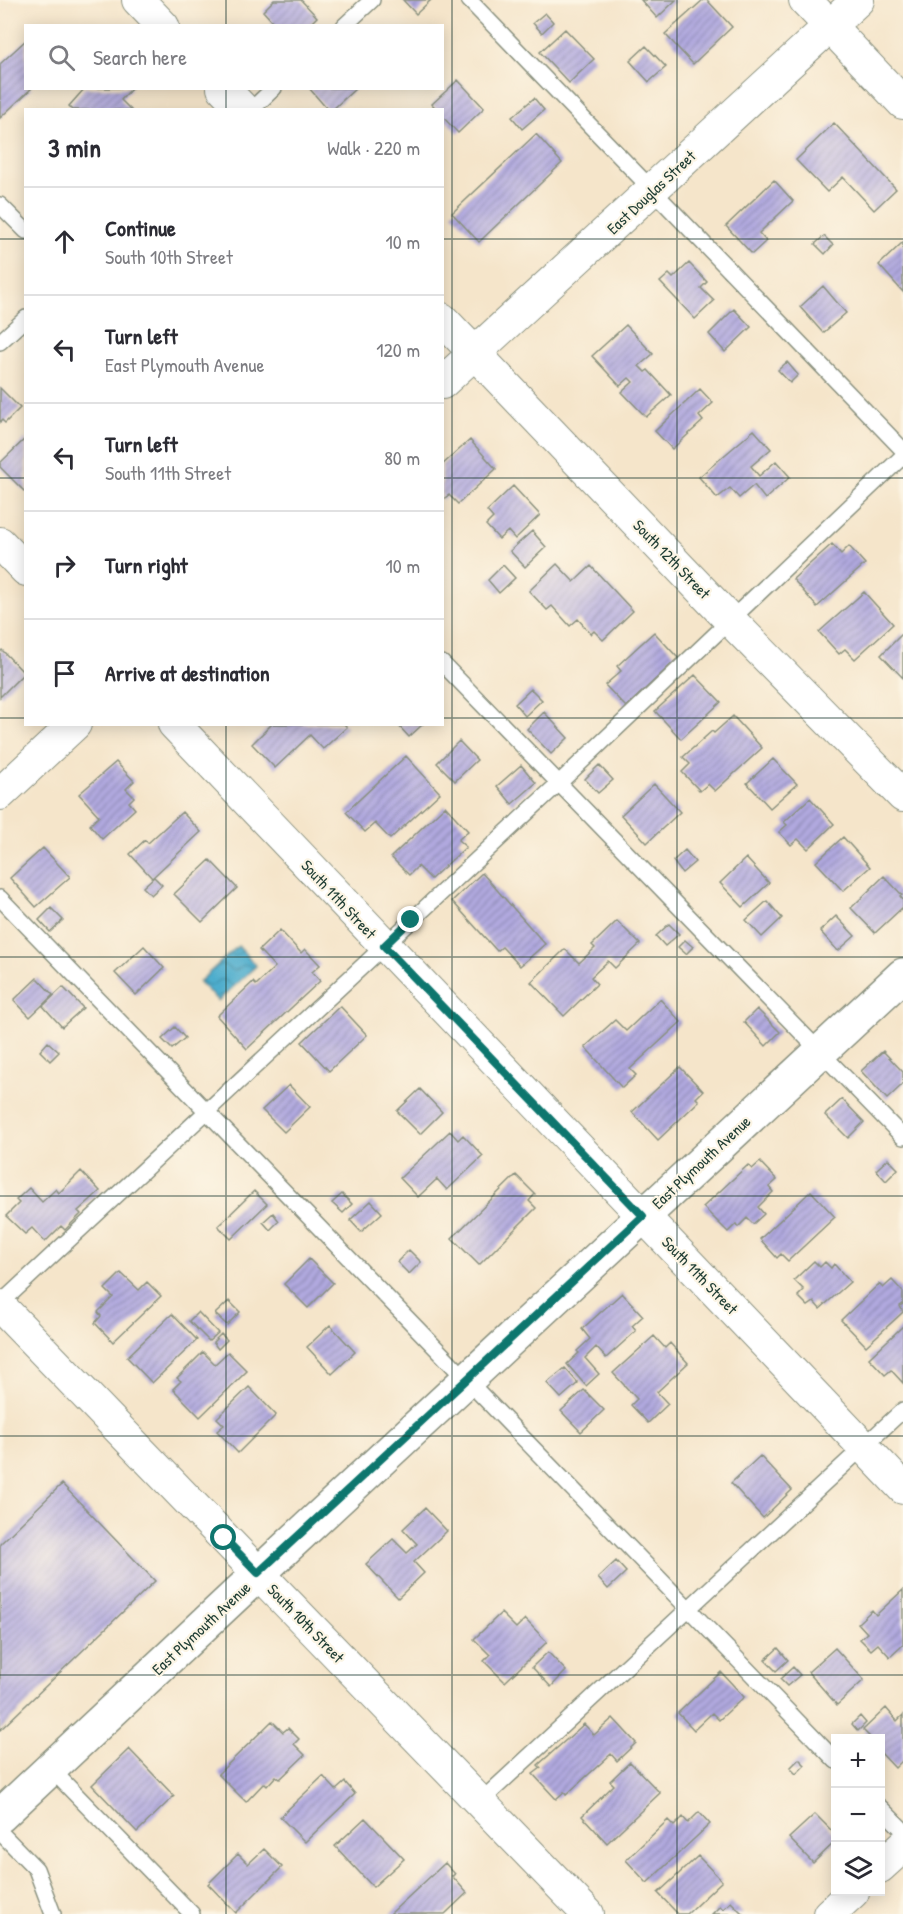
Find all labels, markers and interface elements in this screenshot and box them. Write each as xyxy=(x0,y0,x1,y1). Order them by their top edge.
search box xyxy=(24,24,444,90)
icon: search xyxy=(45,41,78,74)
text: Search here xyxy=(93,42,187,72)
text: 3 min xyxy=(48,130,101,165)
text: Walk · 220 m xyxy=(327,134,420,161)
street label: East Douglas Street xyxy=(602,145,701,239)
text: Continue xyxy=(105,213,176,243)
icon: ahead xyxy=(48,225,81,258)
text: 10 m xyxy=(386,228,420,255)
text: South 10th Street xyxy=(105,243,233,270)
text: Turn left xyxy=(105,321,178,351)
icon: left xyxy=(48,333,81,366)
text: 120 m xyxy=(376,336,420,363)
text: East Plymouth Avenue xyxy=(105,351,265,378)
text: Turn left xyxy=(105,429,178,459)
icon: left xyxy=(48,441,81,474)
text: 80 m xyxy=(384,444,420,471)
text: South 11th Street xyxy=(105,459,231,486)
street label: South 12th Street xyxy=(628,514,716,604)
icon: right xyxy=(48,549,81,582)
text: Turn right xyxy=(105,550,188,580)
text: 10 m xyxy=(386,552,420,579)
icon: arrive xyxy=(48,657,81,690)
text: Arrive at destination xyxy=(105,658,270,688)
street label: South 11th Street xyxy=(297,855,382,944)
route end xyxy=(397,906,423,932)
street label: East Plymouth Avenue xyxy=(647,1110,756,1214)
street label: South 11th Street xyxy=(657,1231,743,1319)
route start xyxy=(210,1524,236,1550)
street label: East Plymouth Avenue xyxy=(147,1576,256,1680)
street label: South 10th Street xyxy=(263,1579,350,1668)
map controls xyxy=(831,1734,885,1896)
button: + xyxy=(831,1734,885,1788)
button: − xyxy=(831,1788,885,1842)
button: layers xyxy=(831,1842,885,1896)

